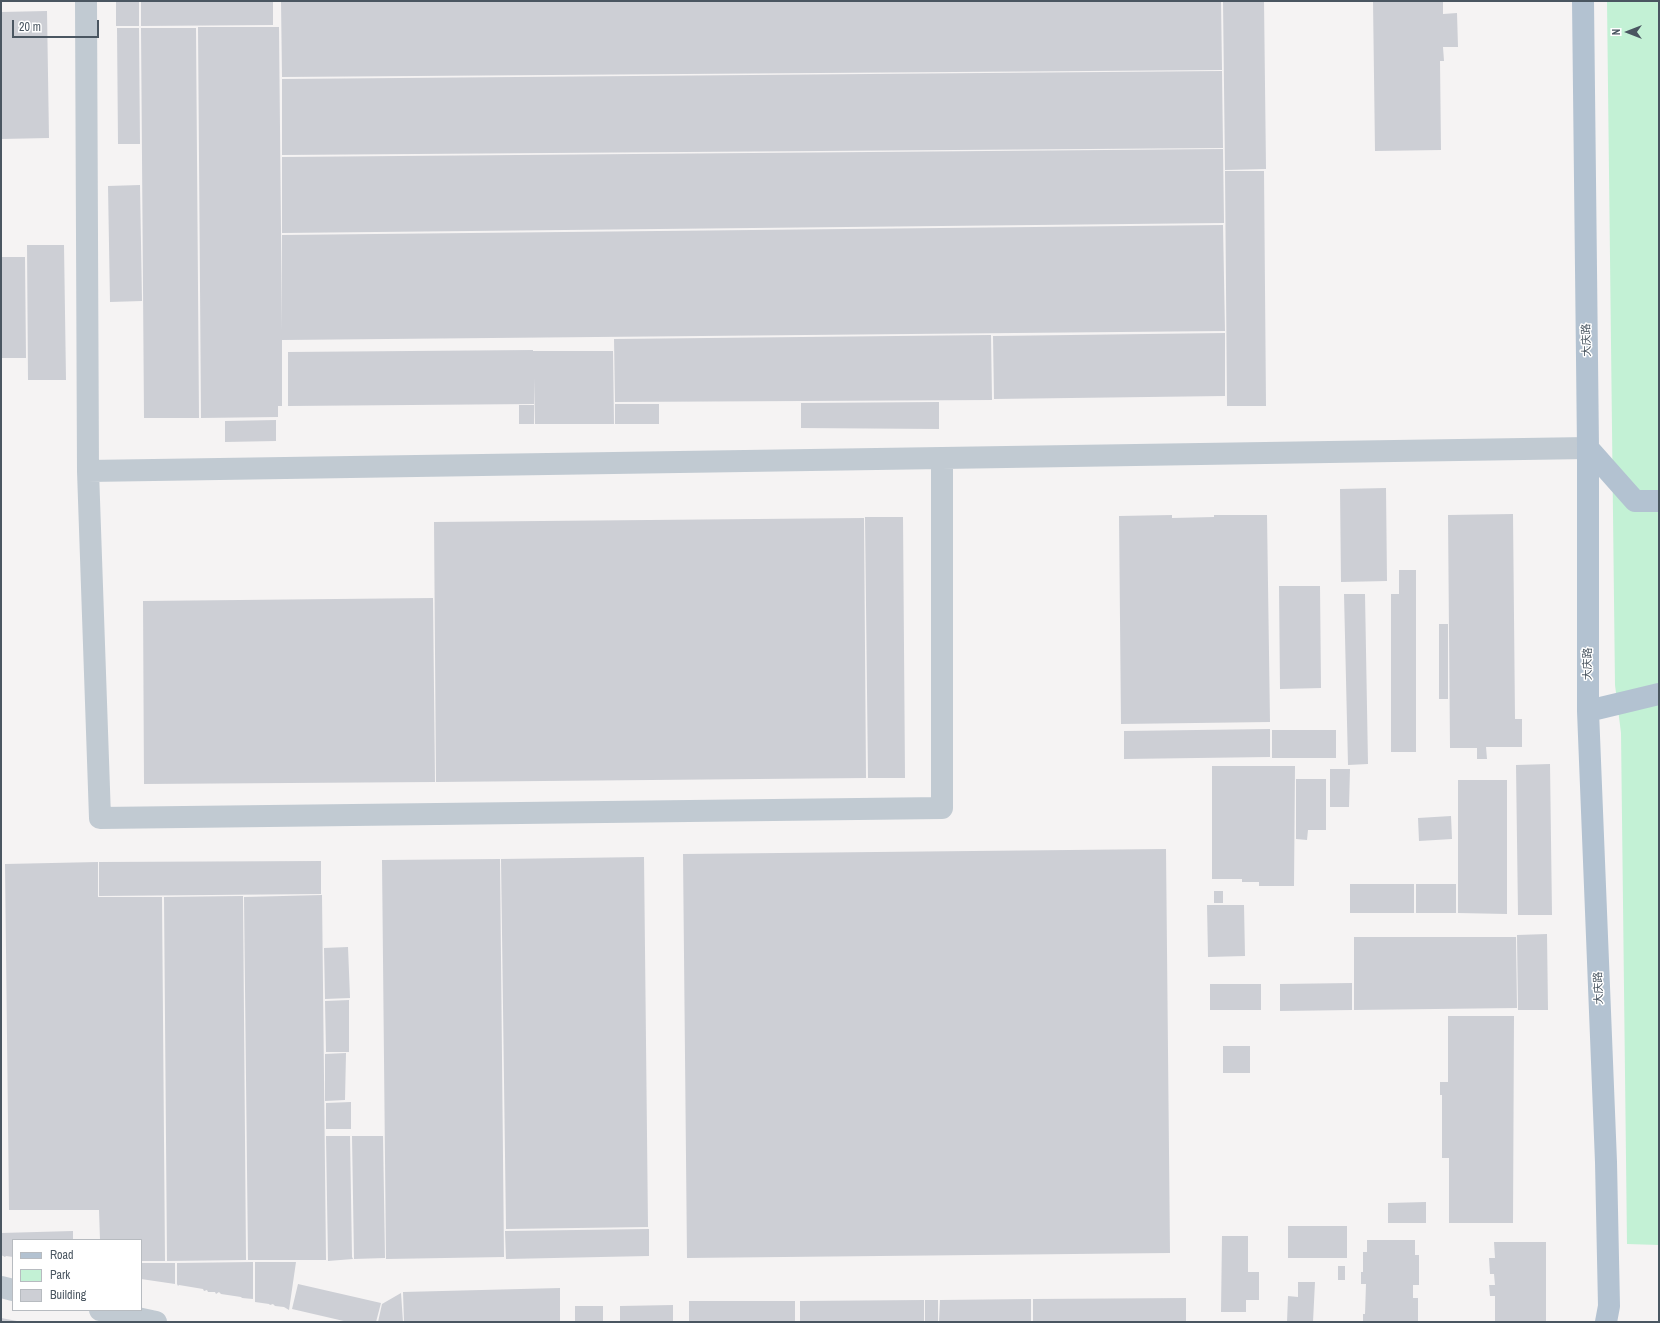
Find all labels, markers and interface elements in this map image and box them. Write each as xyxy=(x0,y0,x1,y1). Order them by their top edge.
scale bar xyxy=(14,12,101,38)
north arrow xyxy=(1608,12,1648,52)
text: 20 m xyxy=(19,19,41,35)
text: N xyxy=(1609,29,1623,35)
street label: 大庆路 xyxy=(1580,323,1594,357)
street label: 大庆路 xyxy=(1581,648,1595,680)
street label: 大庆路 xyxy=(1592,971,1606,1005)
legend xyxy=(12,1239,142,1311)
text: Road xyxy=(50,1247,74,1263)
text: Park xyxy=(50,1267,70,1283)
text: Building xyxy=(50,1287,86,1303)

